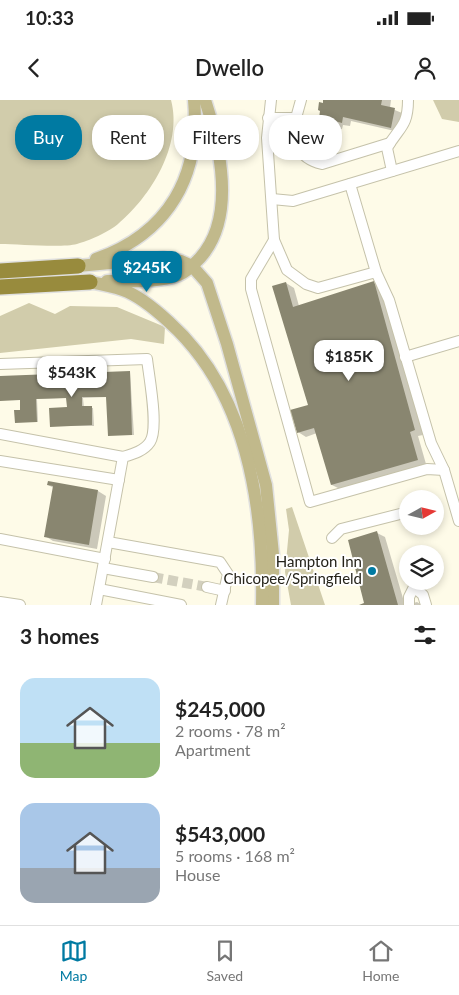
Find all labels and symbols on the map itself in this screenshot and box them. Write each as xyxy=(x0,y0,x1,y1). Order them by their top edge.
pin: $245K xyxy=(112,250,182,293)
pin: $185K xyxy=(314,340,384,382)
pin: $543K xyxy=(37,356,107,398)
north arrow xyxy=(399,490,444,535)
place label: Hampton Inn Chicopee/Springfield xyxy=(223,552,362,587)
marker: Hampton Inn Chicopee/Springfield xyxy=(366,565,378,577)

